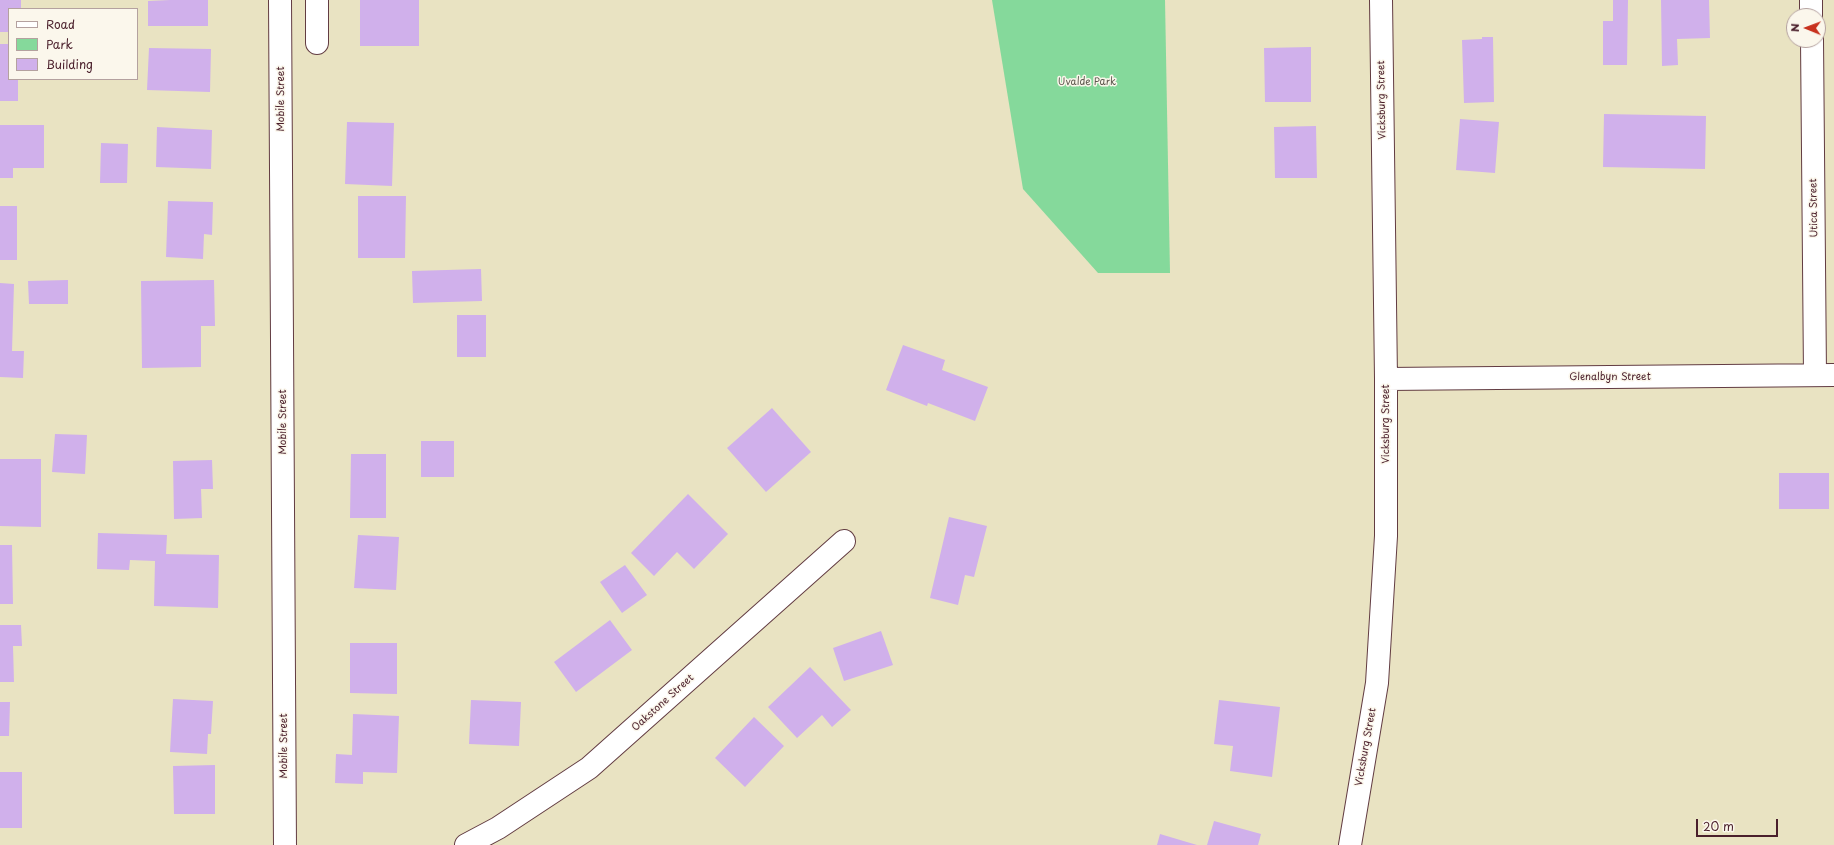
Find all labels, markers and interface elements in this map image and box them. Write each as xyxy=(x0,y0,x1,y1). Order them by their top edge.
legend xyxy=(8,8,138,80)
north arrow xyxy=(1786,8,1826,48)
text: Road xyxy=(46,15,75,33)
text: N xyxy=(1786,23,1803,32)
text: Park xyxy=(46,35,73,53)
text: Building xyxy=(46,55,93,73)
street label: Vicksburg Street xyxy=(1375,60,1389,140)
street label: Mobile Street xyxy=(275,66,287,132)
park label: Uvalde Park xyxy=(1058,76,1116,88)
street label: Utica Street xyxy=(1807,178,1821,238)
street label: Glenalbyn Street xyxy=(1569,371,1651,383)
street label: Vicksburg Street xyxy=(1380,384,1392,464)
street label: Mobile Street xyxy=(277,389,289,455)
street label: Oakstone Street xyxy=(630,672,696,734)
street label: Vicksburg Street xyxy=(1353,707,1379,787)
street label: Mobile Street xyxy=(278,713,290,779)
scale bar xyxy=(1698,811,1780,837)
text: 20 m xyxy=(1703,817,1734,835)

